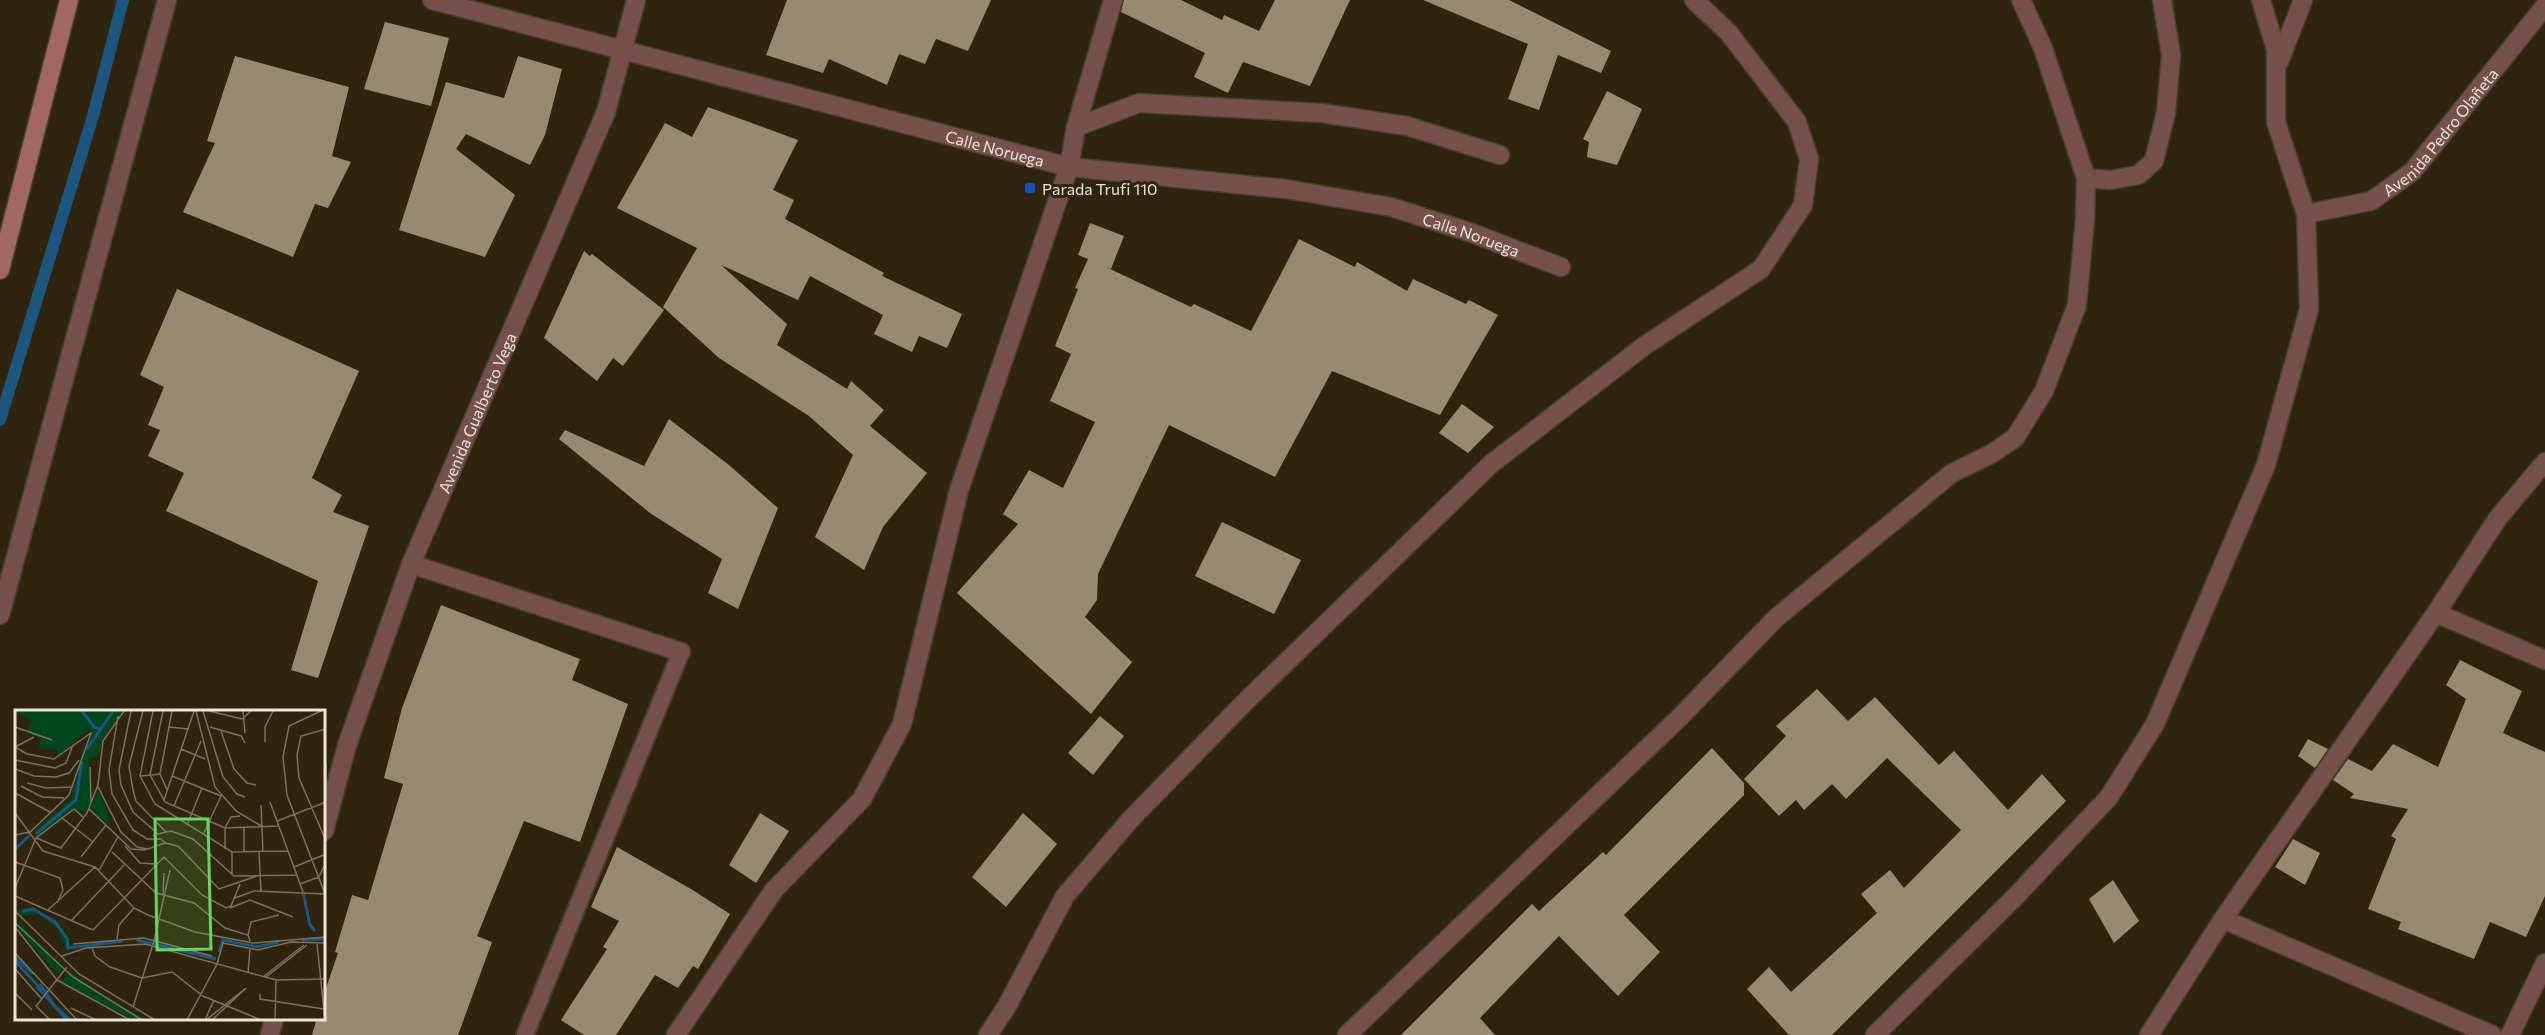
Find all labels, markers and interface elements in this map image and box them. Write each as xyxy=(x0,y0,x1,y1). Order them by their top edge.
street label: Avenida Pedro Olañeta xyxy=(2379,64,2501,199)
street label: Calle Noruega xyxy=(944,126,1046,170)
place label: Parada Trufi 110 xyxy=(1042,179,1158,198)
marker: Parada Trufi 110 xyxy=(1023,181,1037,195)
street label: Calle Noruega xyxy=(1421,208,1523,260)
street label: Avenida Gualberto Vega xyxy=(433,329,519,496)
inset map xyxy=(15,710,326,1020)

